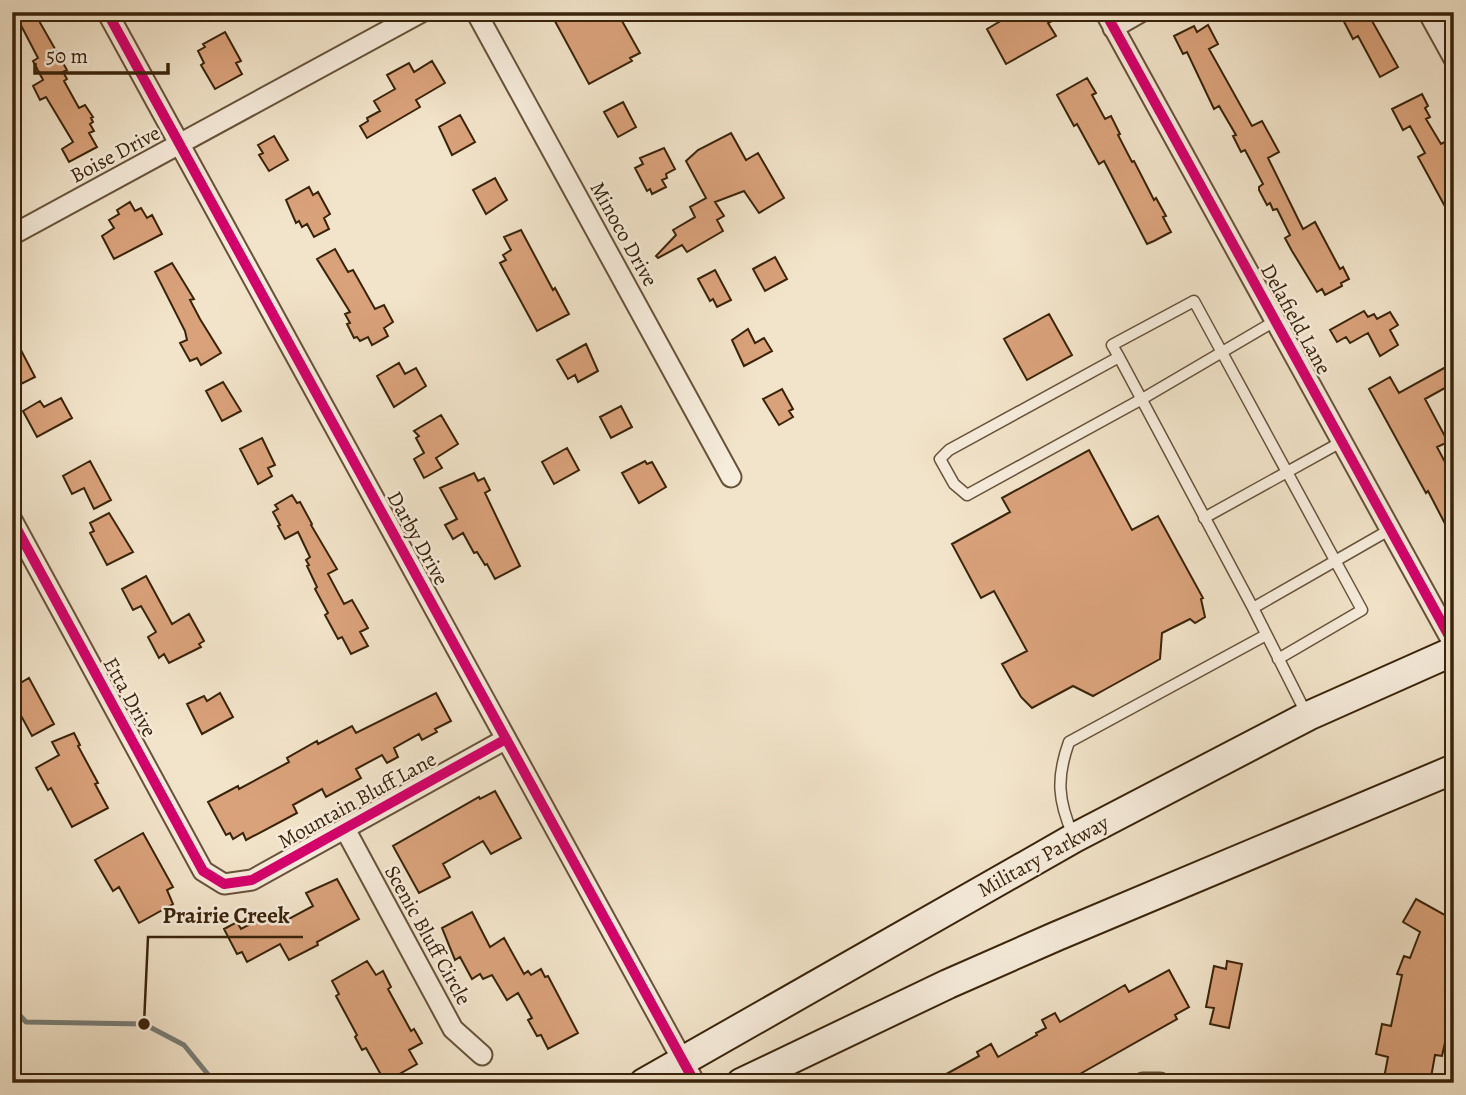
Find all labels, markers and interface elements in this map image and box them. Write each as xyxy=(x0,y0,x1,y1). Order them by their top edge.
scale bar xyxy=(35,32,168,76)
text: 50 m xyxy=(46,42,88,70)
street label: Boise Drive xyxy=(65,119,165,189)
street label: Minoco Drive xyxy=(584,177,664,291)
street label: Delafield Lane xyxy=(1254,259,1338,379)
street label: Darby Drive xyxy=(381,486,455,590)
street label: Etta Drive xyxy=(97,652,163,742)
street label: Mountain Bluff Lane xyxy=(273,745,441,855)
street label: Military Parkway xyxy=(972,808,1114,904)
street label: Scenic Bluff Circle xyxy=(378,860,478,1010)
callout: Prairie Creek xyxy=(148,893,303,937)
text: Prairie Creek xyxy=(162,900,290,931)

